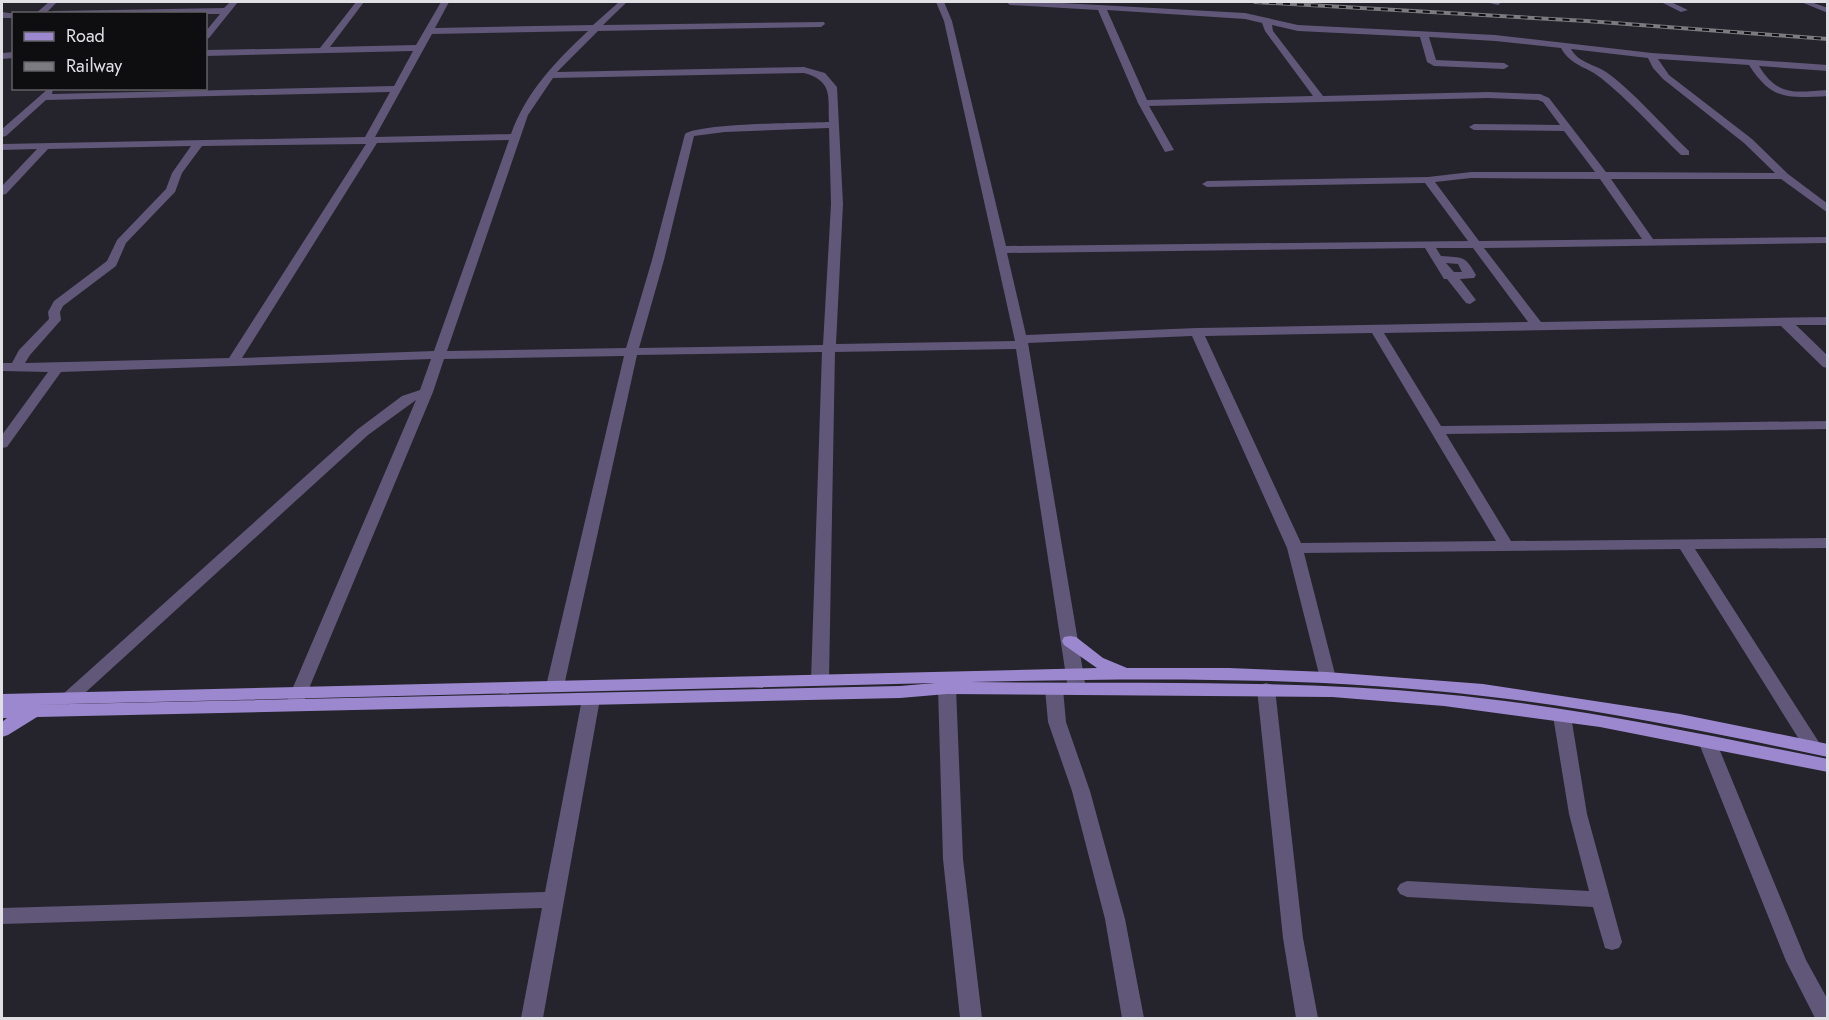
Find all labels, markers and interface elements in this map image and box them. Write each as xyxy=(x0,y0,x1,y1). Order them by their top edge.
legend xyxy=(12,12,207,90)
text: Road xyxy=(66,23,105,49)
text: Railway xyxy=(66,53,122,79)

